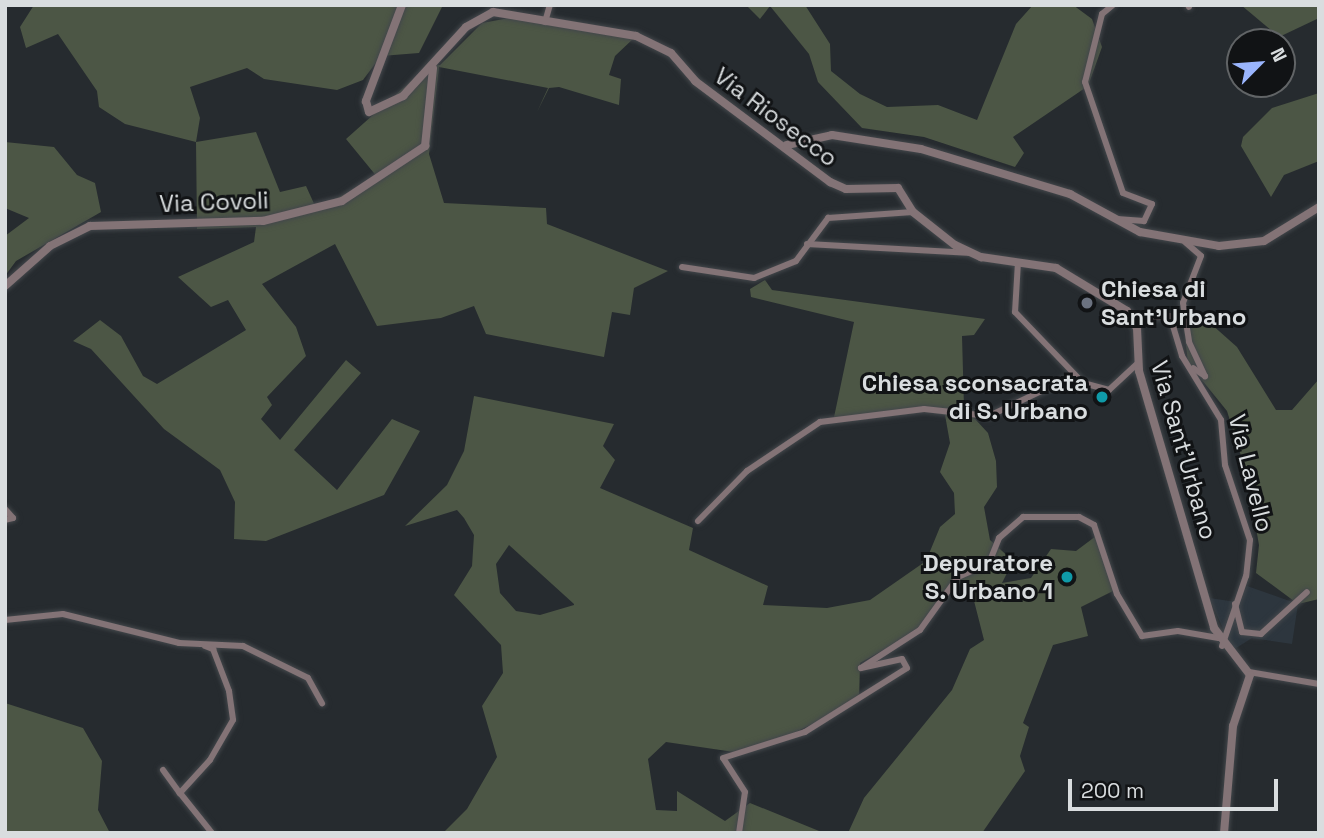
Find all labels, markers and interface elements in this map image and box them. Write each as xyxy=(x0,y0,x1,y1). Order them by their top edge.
north arrow xyxy=(1226,28,1296,98)
text: N xyxy=(1265,44,1293,66)
street label: Via Riosecco xyxy=(709,61,843,173)
street label: Via Covoli xyxy=(159,186,269,218)
place label: Chiesa di Sant'Urbano xyxy=(1101,275,1246,331)
marker: Chiesa di Sant'Urbano xyxy=(1079,295,1095,311)
street label: Via Sant'Urbano xyxy=(1145,357,1223,543)
place label: Chiesa sconsacrata di S. Urbano xyxy=(862,369,1088,425)
marker: Chiesa sconsacrata di S. Urbano xyxy=(1094,389,1110,405)
street label: Via Lavello xyxy=(1222,411,1280,535)
place label: Depuratore S. Urbano 1 xyxy=(923,549,1053,605)
marker: Depuratore S. Urbano 1 xyxy=(1059,569,1075,585)
scale bar xyxy=(1072,764,1282,808)
text: 200 m xyxy=(1081,777,1144,804)

